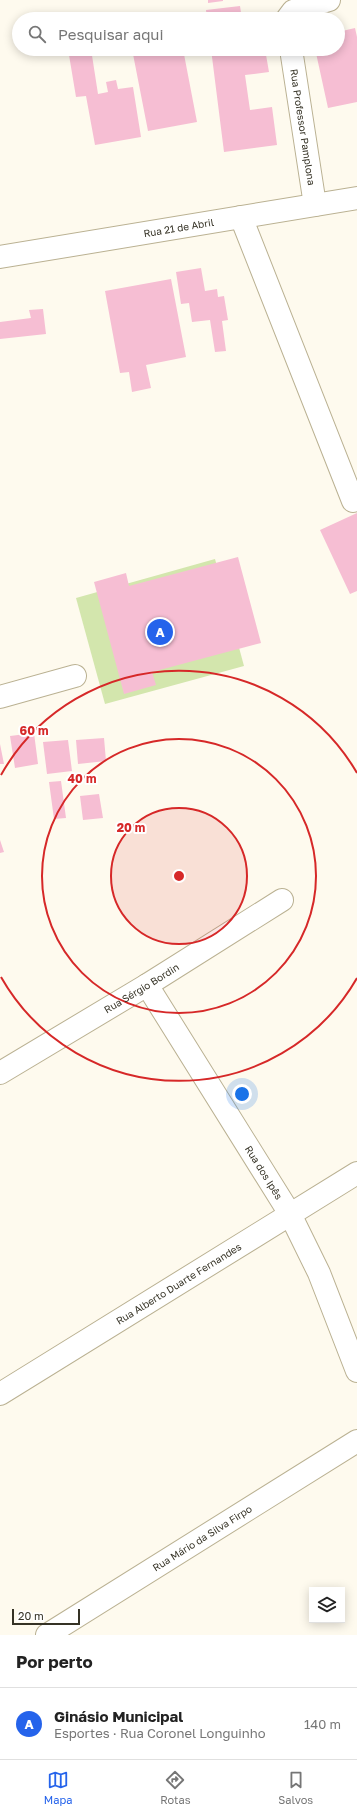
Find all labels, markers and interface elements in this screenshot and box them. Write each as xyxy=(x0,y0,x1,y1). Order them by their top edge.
search box xyxy=(12,12,345,56)
icon: search xyxy=(26,23,48,45)
text: Pesquisar aqui xyxy=(58,25,163,43)
street label: Rua Professor Pamplona xyxy=(288,68,318,186)
street label: Rua 21 de Abril xyxy=(143,216,215,239)
pin: A xyxy=(147,617,173,647)
text: 60 m xyxy=(20,723,48,738)
text: 40 m xyxy=(68,771,96,786)
text: 20 m xyxy=(117,820,145,835)
centre of rings xyxy=(172,869,186,883)
street label: Rua Sérgio Bordin xyxy=(102,960,181,1015)
your location xyxy=(232,1084,252,1104)
street label: Rua dos Ipês xyxy=(243,1143,285,1202)
street label: Rua Alberto Duarte Fernandes xyxy=(114,1240,243,1327)
street label: Rua Mário da Silva Firpo xyxy=(150,1502,254,1573)
map controls xyxy=(309,1587,345,1623)
button: layers xyxy=(309,1587,345,1623)
scale bar xyxy=(12,1607,80,1626)
text: 20 m xyxy=(18,1609,44,1622)
text: Por perto xyxy=(16,1651,93,1672)
text: Ginásio Municipal xyxy=(54,1707,183,1725)
text: A xyxy=(24,1716,34,1732)
text: 140 m xyxy=(304,1716,341,1732)
text: Esportes · Rua Coronel Longuinho xyxy=(54,1725,266,1741)
tab: Mapa xyxy=(44,1769,72,1806)
tab: Rotas xyxy=(160,1769,191,1806)
tab: Salvos xyxy=(278,1769,313,1806)

